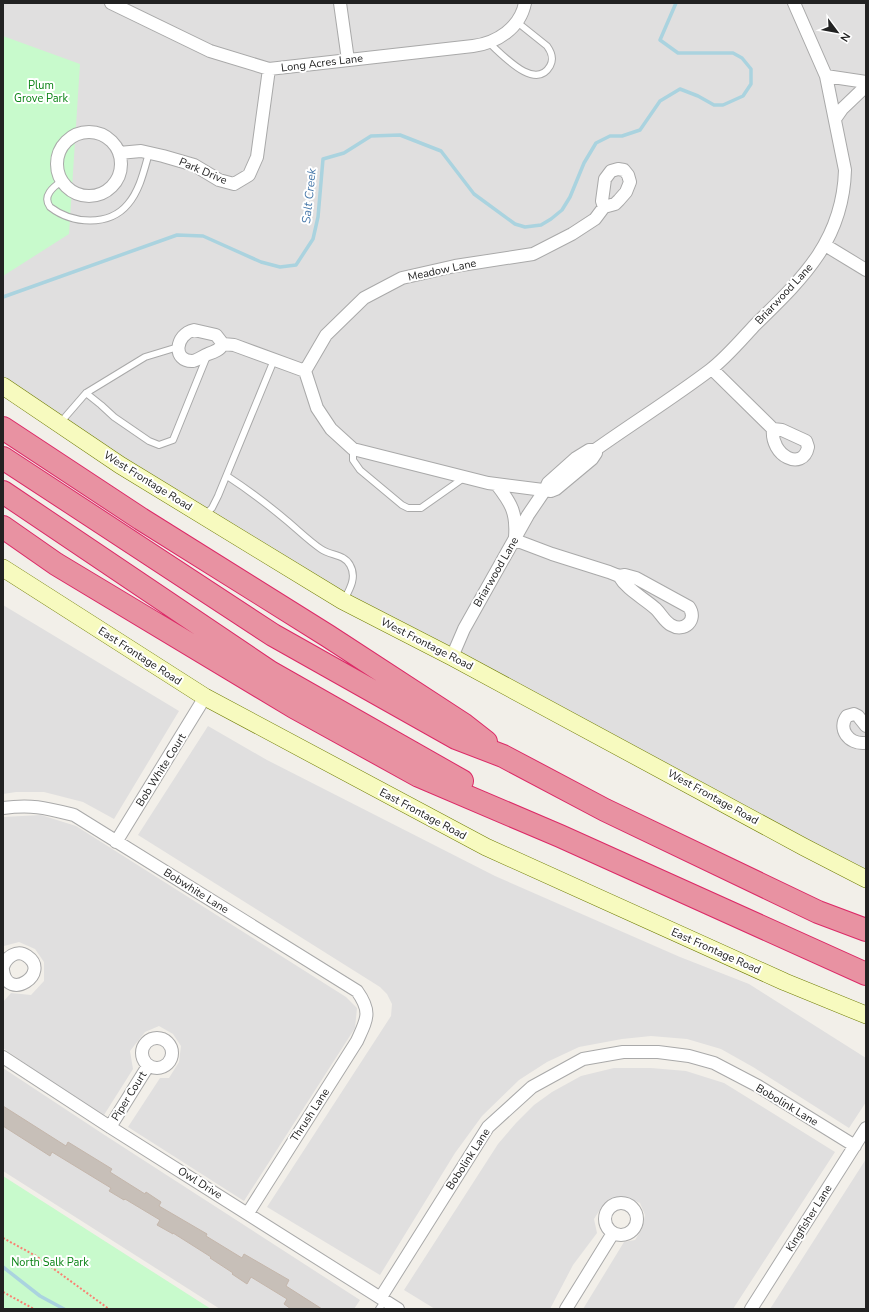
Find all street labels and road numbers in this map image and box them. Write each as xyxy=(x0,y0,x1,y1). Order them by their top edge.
street label: Long Acres Lane xyxy=(280,51,364,75)
street label: Park Drive xyxy=(177,154,229,188)
street label: Meadow Lane xyxy=(406,255,478,285)
street label: Briarwood Lane xyxy=(752,260,816,328)
street label: West Frontage Road xyxy=(101,448,195,514)
street label: Briarwood Lane xyxy=(470,534,522,610)
street label: West Frontage Road xyxy=(378,614,476,674)
street label: East Frontage Road xyxy=(95,623,185,689)
street label: Bob White Court xyxy=(132,730,190,809)
street label: West Frontage Road xyxy=(665,766,761,828)
street label: East Frontage Road xyxy=(377,785,469,843)
street label: Bobwhite Lane xyxy=(161,865,232,917)
street label: East Frontage Road xyxy=(669,924,763,978)
street label: Piper Court xyxy=(108,1068,150,1124)
street label: Bobolink Lane xyxy=(753,1080,821,1130)
street label: Thrush Lane xyxy=(287,1085,333,1145)
street label: Bobolink Lane xyxy=(443,1125,494,1193)
street label: Owl Drive xyxy=(175,1163,225,1203)
street label: Kingfisher Lane xyxy=(782,1182,836,1254)

